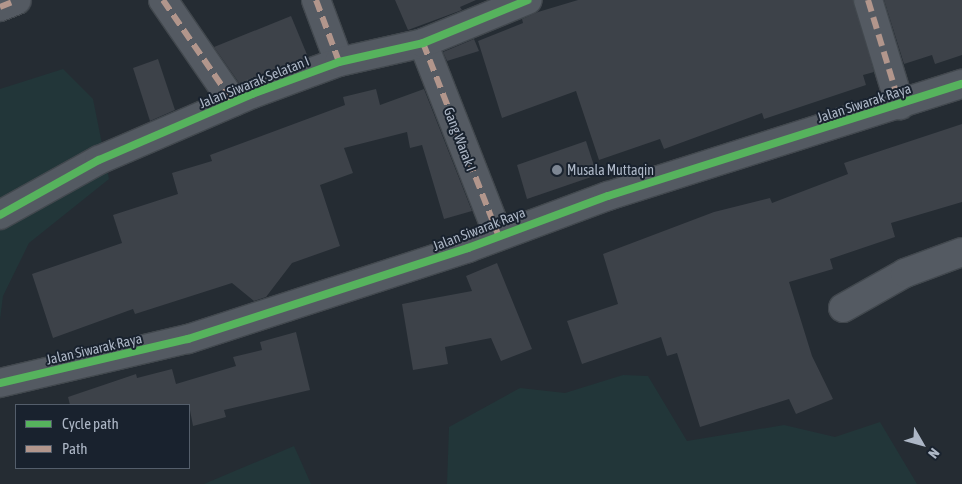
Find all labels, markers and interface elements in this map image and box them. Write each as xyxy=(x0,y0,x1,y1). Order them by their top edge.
street label: Jalan Siwarak Selatan I xyxy=(196,52,312,112)
street label: Jalan Siwarak Raya xyxy=(815,80,913,126)
street label: Gang Warak I xyxy=(440,105,480,173)
place label: Musala Muttaqin xyxy=(567,162,654,178)
marker: Musala Muttaqin xyxy=(551,164,563,176)
street label: Jalan Siwarak Raya xyxy=(430,204,528,254)
street label: Jalan Siwarak Raya xyxy=(44,330,144,368)
legend xyxy=(15,404,190,469)
text: Cycle path xyxy=(62,415,119,432)
north arrow xyxy=(897,419,947,469)
text: Path xyxy=(62,440,88,457)
text: N xyxy=(925,445,943,461)

